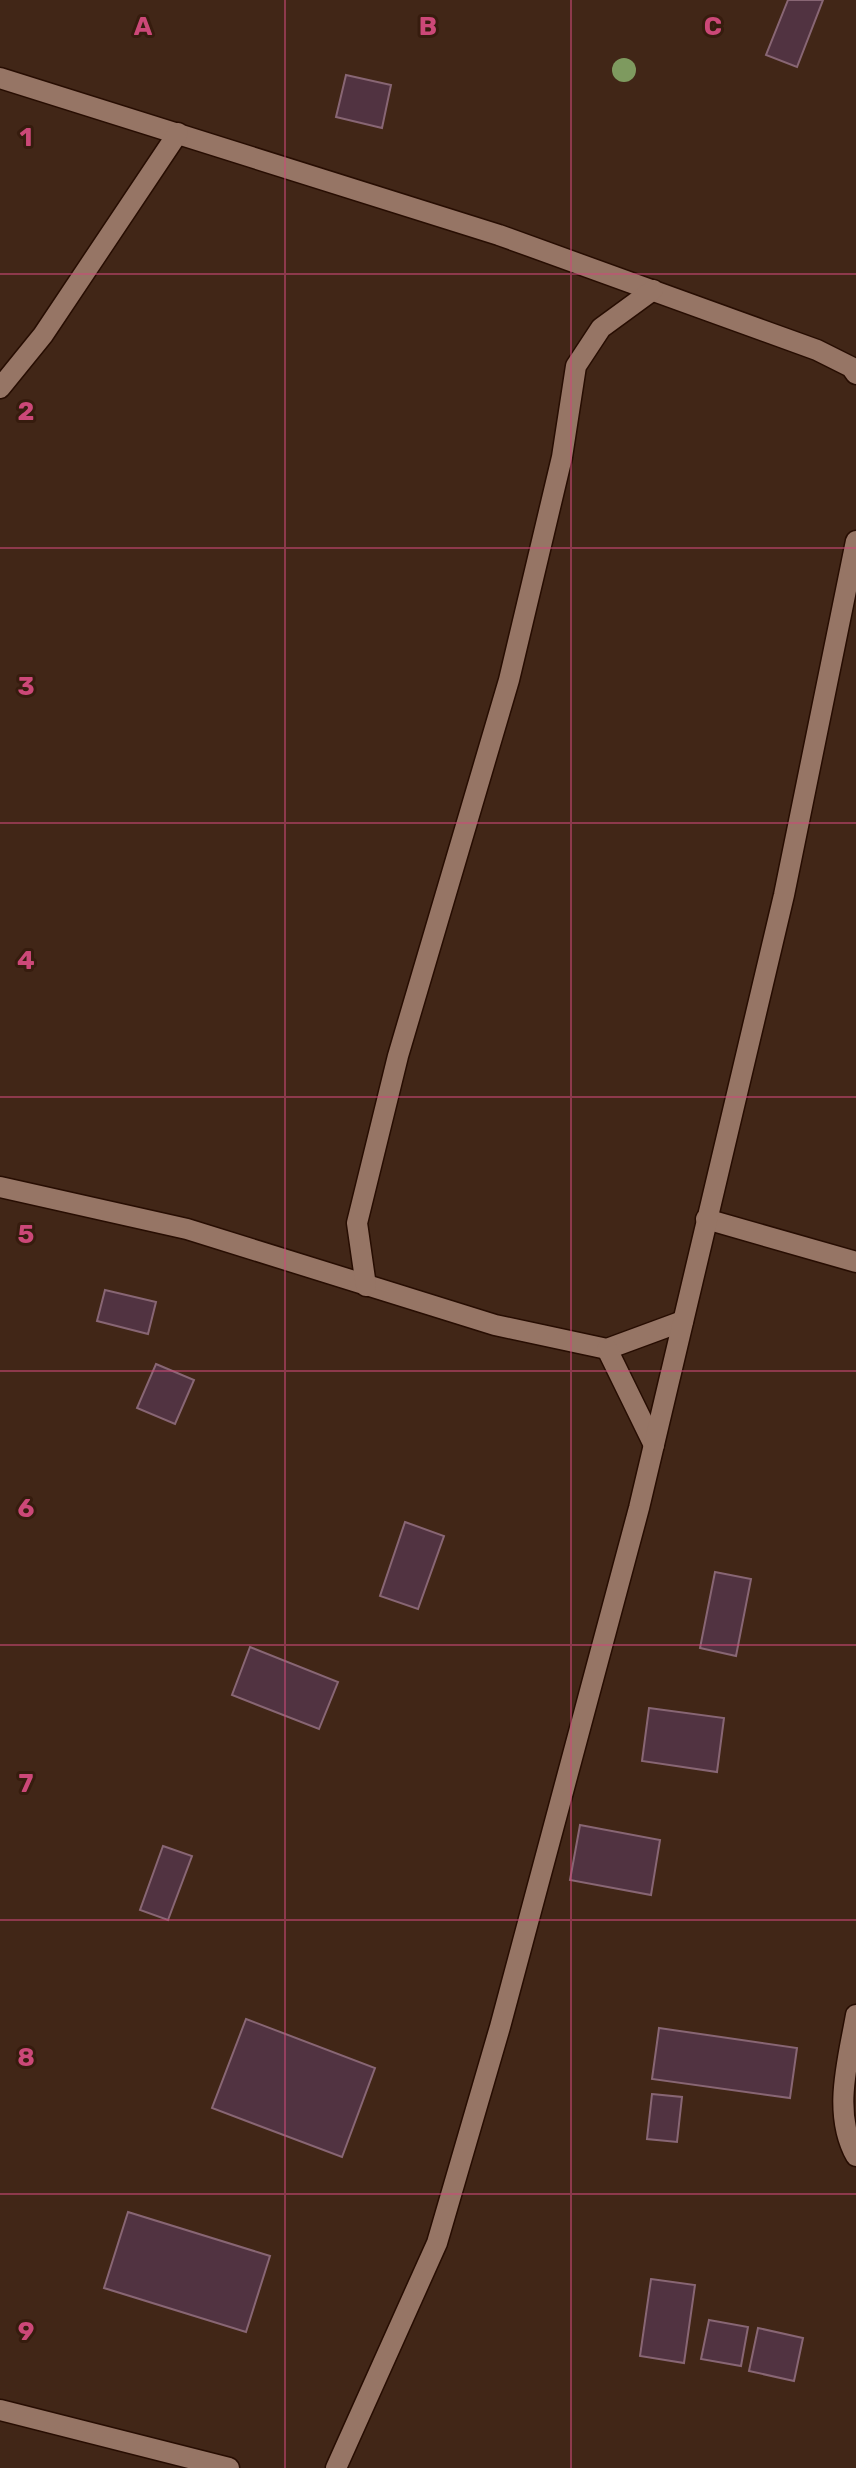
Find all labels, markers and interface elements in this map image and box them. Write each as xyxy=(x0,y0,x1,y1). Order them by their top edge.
text: A xyxy=(134,11,153,42)
text: B xyxy=(419,11,437,42)
text: C xyxy=(704,11,722,42)
text: 1 xyxy=(20,122,32,153)
text: 2 xyxy=(18,396,34,427)
text: 3 xyxy=(17,671,35,702)
text: 4 xyxy=(17,945,35,976)
text: 5 xyxy=(18,1219,34,1250)
text: 6 xyxy=(18,1493,35,1524)
text: 7 xyxy=(19,1768,34,1799)
text: 8 xyxy=(17,2042,35,2073)
text: 9 xyxy=(18,2316,34,2347)

